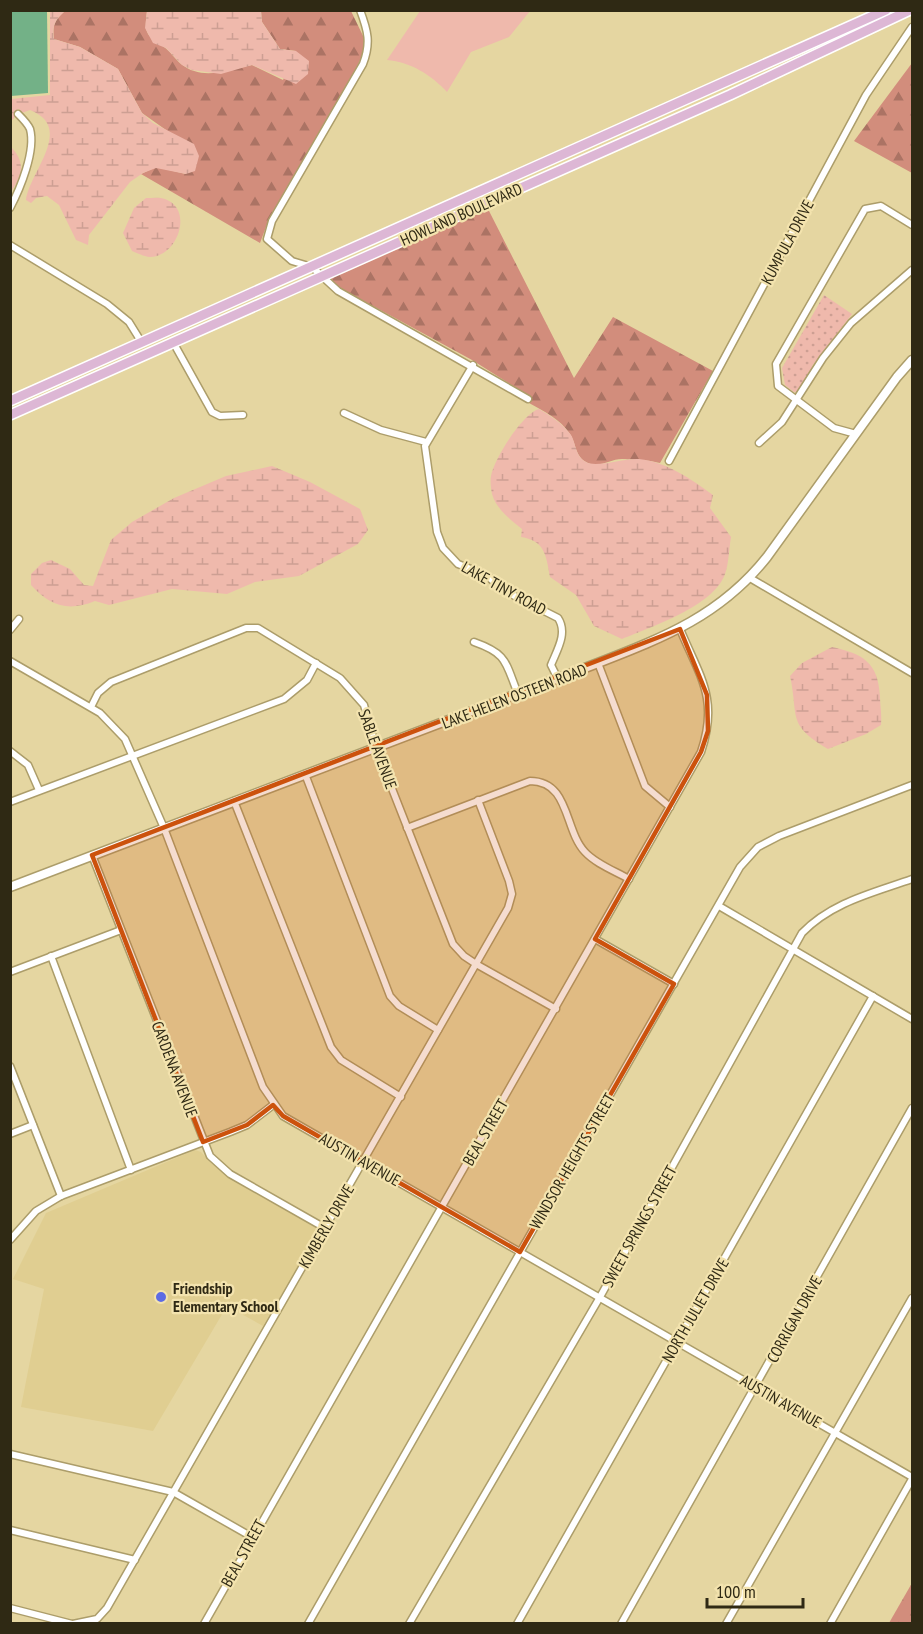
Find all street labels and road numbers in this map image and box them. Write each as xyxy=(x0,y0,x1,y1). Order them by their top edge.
street label: HOWLAND BOULEVARD xyxy=(397,178,525,250)
street label: KUMPULA DRIVE xyxy=(756,196,818,288)
street label: LAKE TINY ROAD xyxy=(458,557,550,619)
street label: LAKE HELEN OSTEEN ROAD xyxy=(439,659,589,733)
street label: SABLE AVENUE xyxy=(354,706,402,792)
street label: CARDENA AVENUE xyxy=(148,1018,202,1120)
street label: WINDSOR HEIGHTS STREET xyxy=(525,1089,619,1233)
street label: BEAL STREET xyxy=(458,1095,512,1169)
street label: AUSTIN AVENUE xyxy=(316,1128,404,1190)
street label: SWEET SPRINGS STREET xyxy=(597,1162,681,1290)
street label: KIMBERLY DRIVE xyxy=(294,1180,358,1272)
street label: NORTH JULIET DRIVE xyxy=(657,1254,733,1366)
street label: CORRIGAN DRIVE xyxy=(762,1272,826,1366)
street label: AUSTIN AVENUE xyxy=(737,1370,825,1432)
street label: BEAL STREET xyxy=(216,1516,270,1590)

